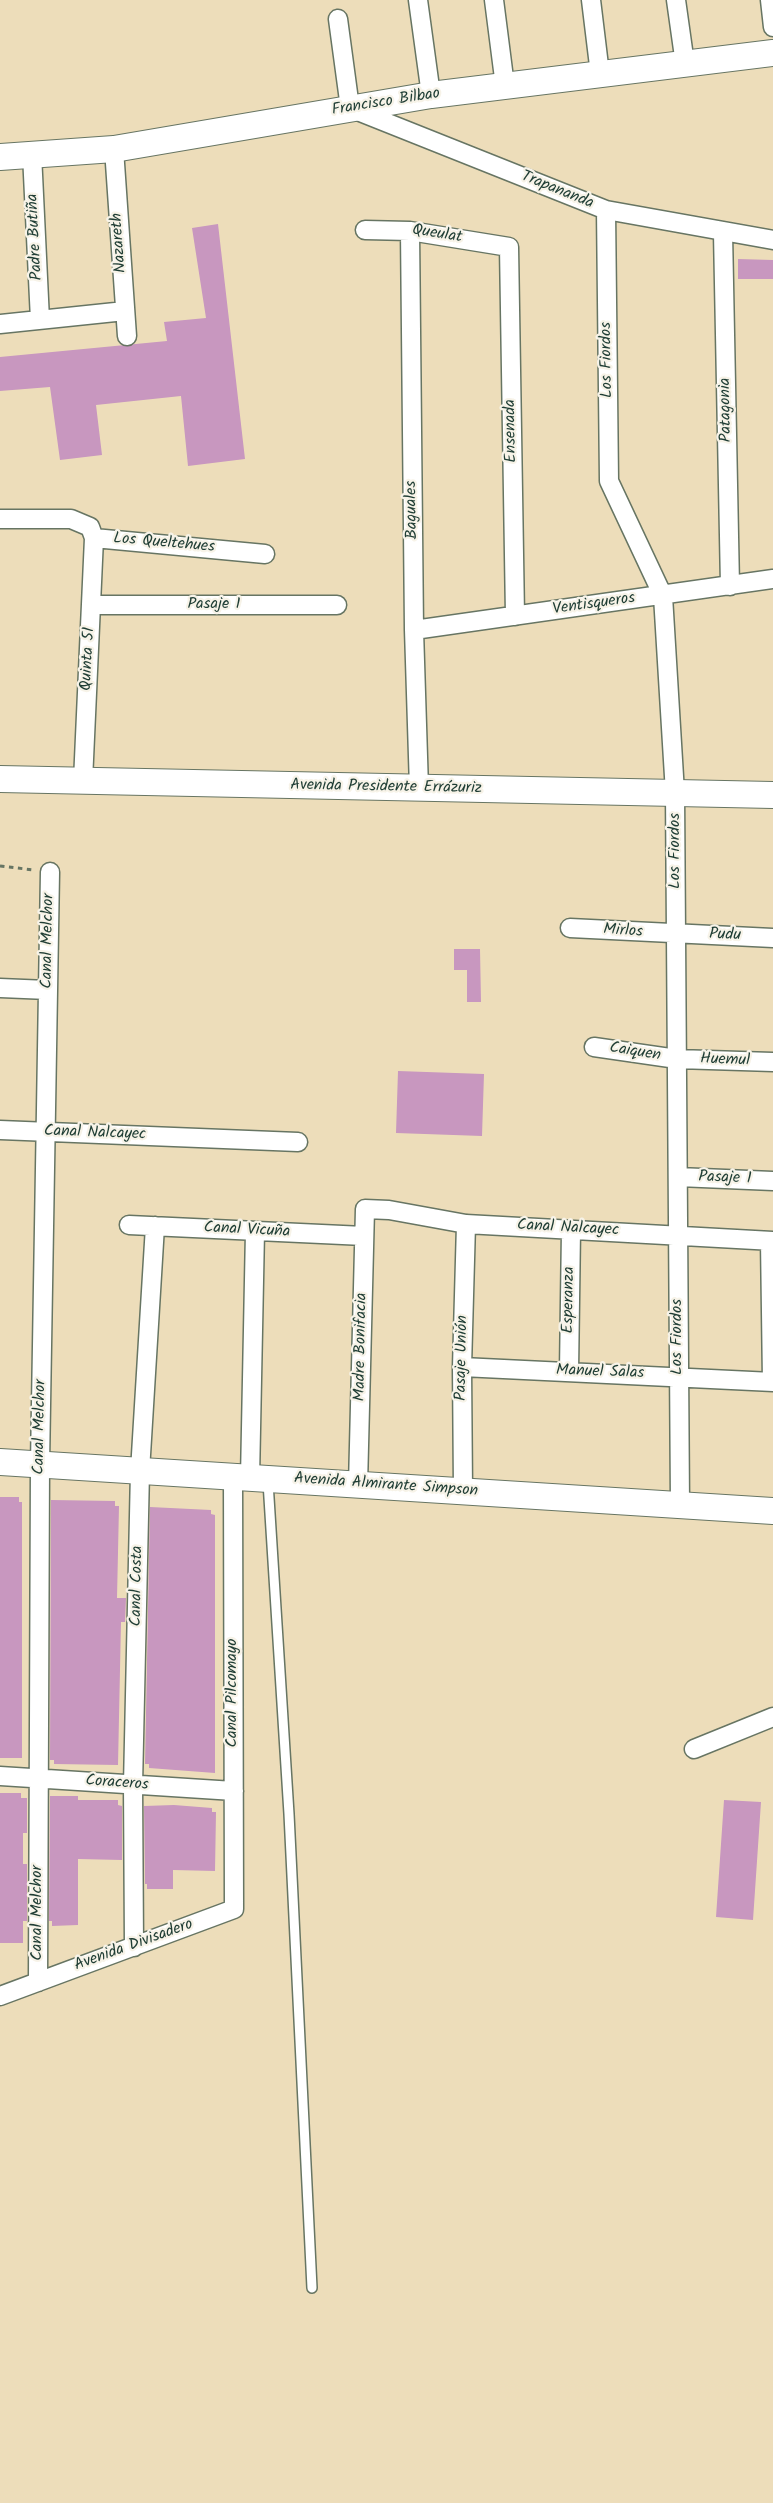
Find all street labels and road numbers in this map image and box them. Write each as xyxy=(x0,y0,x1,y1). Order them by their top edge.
street label: Francisco Bilbao xyxy=(331,85,441,121)
street label: Trapananda xyxy=(518,168,596,214)
street label: Padre Butiña xyxy=(24,193,48,281)
street label: Nazareth xyxy=(108,212,132,274)
street label: Queulat xyxy=(411,222,463,248)
street label: Los Fiordos xyxy=(598,322,618,398)
street label: Patagonia xyxy=(717,378,737,442)
street label: Ensenada xyxy=(502,399,522,463)
street label: Baguales xyxy=(403,481,423,539)
street label: Los Queltehues xyxy=(112,530,216,558)
street label: Ventisqueros xyxy=(552,590,636,620)
street label: Pasaje 1 xyxy=(187,595,241,615)
street label: Quinta 51 xyxy=(78,627,100,691)
street label: Avenida Presidente Errázuriz xyxy=(290,777,482,799)
street label: Los Fiordos xyxy=(666,813,686,889)
street label: Canal Melchor xyxy=(39,893,59,989)
street label: Mirlos xyxy=(603,921,643,943)
street label: Pudu xyxy=(709,926,741,946)
street label: Caiquen xyxy=(608,1039,662,1067)
street label: Huemul xyxy=(700,1051,750,1071)
street label: Canal Nalcayec xyxy=(44,1123,146,1145)
street label: Pasaje 1 xyxy=(698,1168,752,1190)
street label: Canal Nalcayec xyxy=(516,1217,620,1241)
street label: Canal Vicuña xyxy=(203,1219,291,1243)
street label: Esperanza xyxy=(560,1266,580,1334)
street label: Madre Bonifacia xyxy=(351,1292,373,1402)
street label: Los Fiordos xyxy=(668,1299,688,1375)
street label: Pasaje Unión xyxy=(453,1315,473,1401)
street label: Manuel Salas xyxy=(556,1362,644,1384)
street label: Canal Melchor xyxy=(31,1379,51,1475)
street label: Avenida Almirante Simpson xyxy=(293,1470,479,1502)
street label: Canal Costa xyxy=(128,1545,148,1627)
street label: Canal Pilcomayo xyxy=(223,1638,243,1748)
street label: Coraceros xyxy=(85,1772,149,1796)
street label: Canal Melchor xyxy=(28,1865,48,1961)
street label: Avenida Divisadero xyxy=(72,1916,196,1976)

